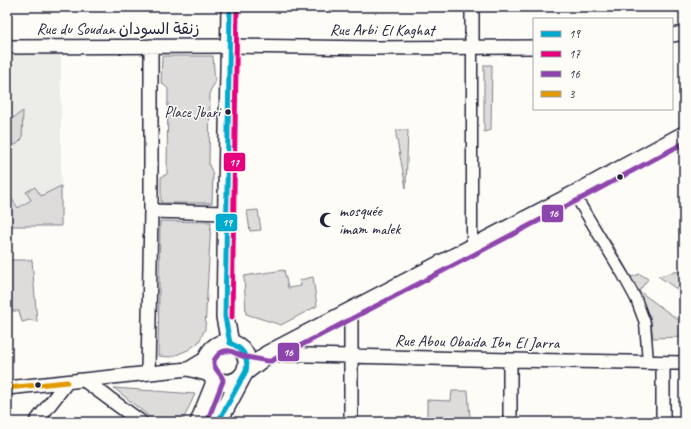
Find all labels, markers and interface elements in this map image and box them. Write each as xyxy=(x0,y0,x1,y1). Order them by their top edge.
legend xyxy=(533,18,673,110)
street label: Rue du Soudan زنقة السودان xyxy=(37,19,200,39)
street label: Rue Arbi El Kaghat xyxy=(330,20,437,40)
text: 19 xyxy=(569,26,581,42)
text: 17 xyxy=(569,46,580,62)
text: 16 xyxy=(569,66,580,82)
text: 3 xyxy=(569,86,576,102)
place label: Place Jbari xyxy=(164,103,222,122)
marker: Place Jbari xyxy=(223,107,233,117)
line badge: 17 xyxy=(223,152,246,172)
text: 17 xyxy=(229,155,240,169)
unlabelled marker xyxy=(615,172,625,182)
place label: mosquée imam malek xyxy=(339,201,401,239)
line badge: 16 xyxy=(541,204,564,223)
text: 16 xyxy=(548,206,559,220)
mosque icon: mosquée imam malek xyxy=(318,211,336,229)
line badge: 19 xyxy=(215,213,238,232)
text: 19 xyxy=(222,215,233,229)
street label: Rue Abou Obaida Ibn El Jarra xyxy=(395,331,561,353)
line badge: 16 xyxy=(277,342,300,362)
text: 16 xyxy=(283,345,294,359)
unlabelled marker xyxy=(33,380,43,390)

